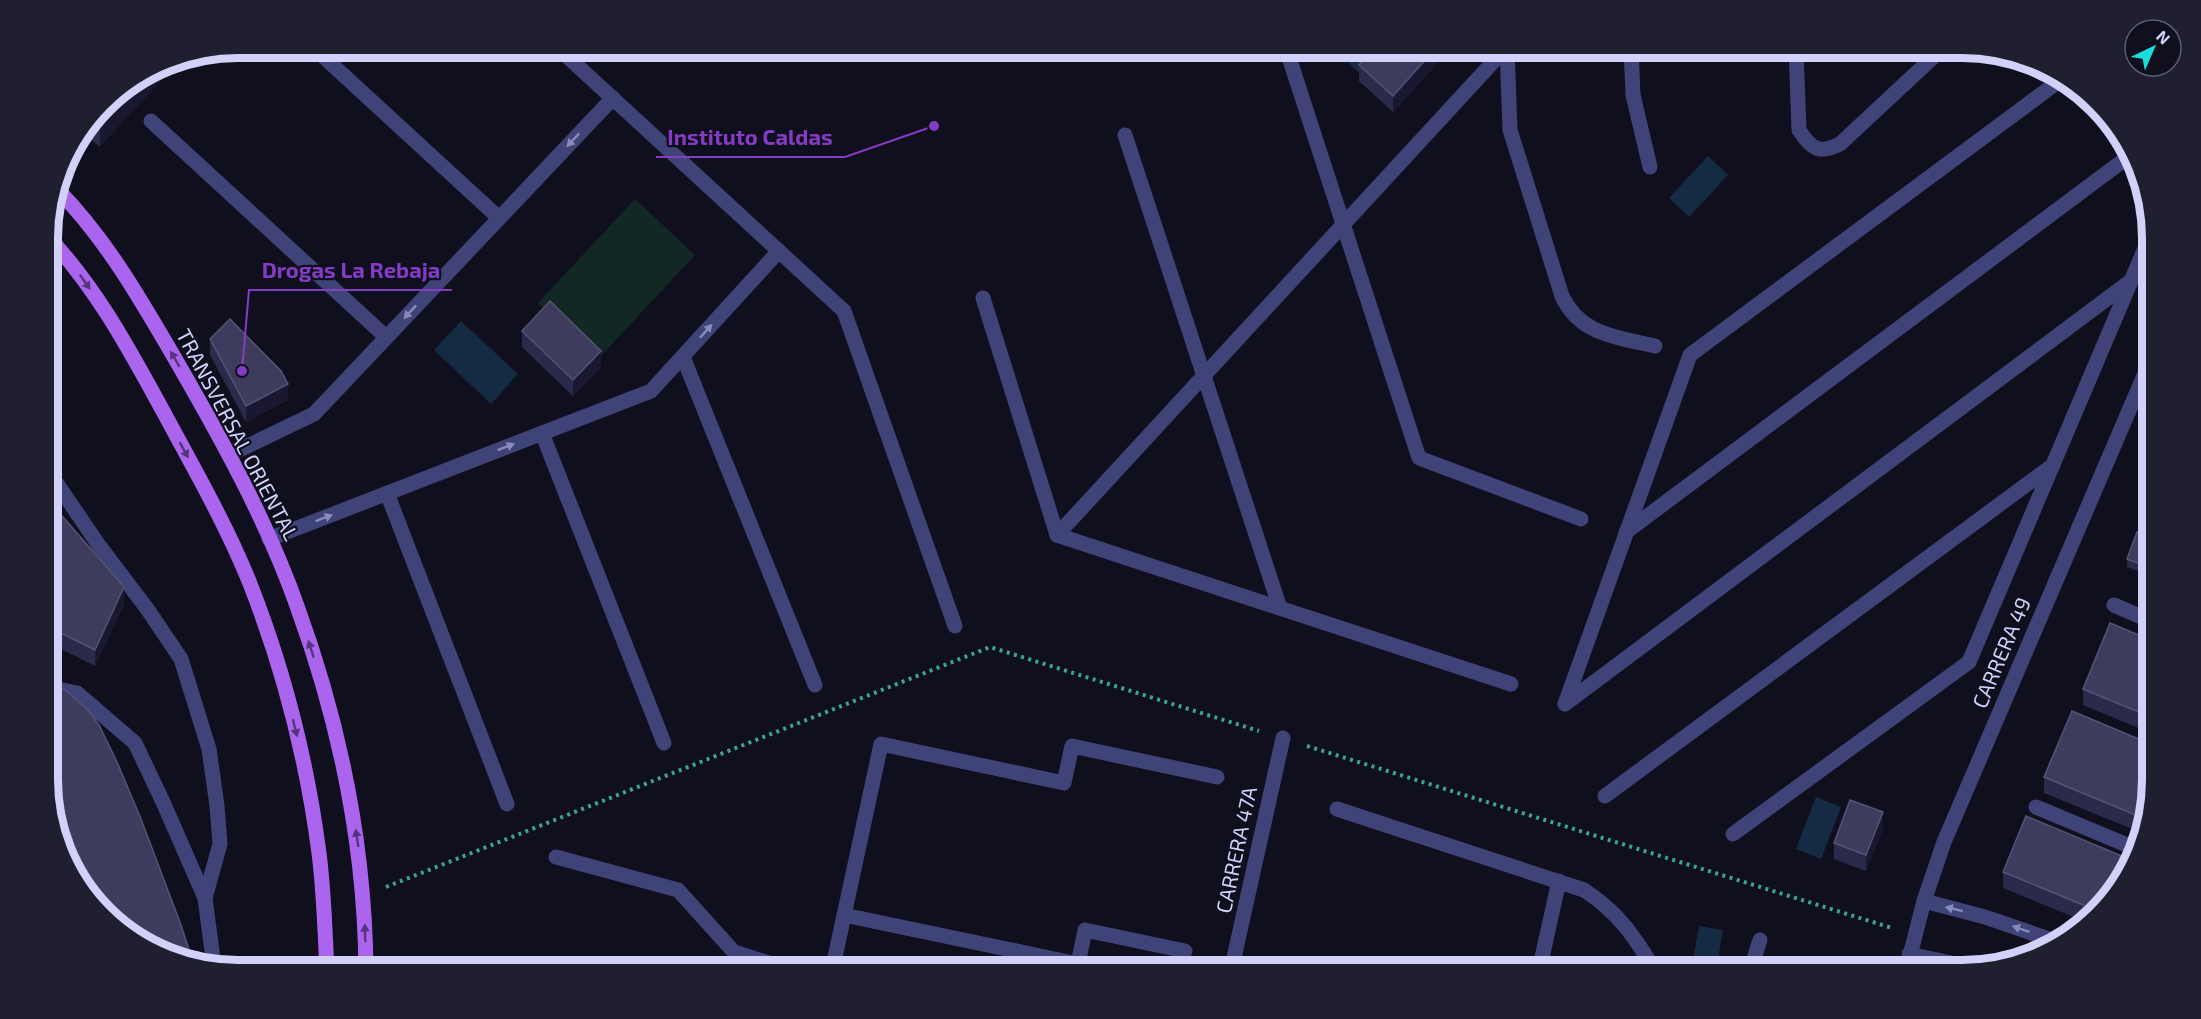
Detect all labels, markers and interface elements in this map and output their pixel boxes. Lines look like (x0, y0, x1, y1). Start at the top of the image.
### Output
north arrow (2123, 18, 2183, 78)
text: N (2153, 26, 2175, 48)
callout: Instituto Caldas (656, 117, 845, 157)
text: Instituto Caldas (667, 123, 833, 149)
one-way arrow (566, 133, 580, 147)
callout: Drogas La Rebaja (249, 250, 452, 290)
text: Drogas La Rebaja (262, 256, 440, 282)
one-way arrow (79, 274, 91, 290)
one-way arrow (403, 305, 417, 319)
street label: TRANSVERSAL ORIENTAL (172, 324, 305, 545)
one-way arrow (699, 324, 713, 339)
one-way arrow (170, 350, 180, 367)
one-way arrow (179, 442, 189, 459)
one-way arrow (497, 442, 515, 452)
one-way arrow (315, 512, 333, 522)
street label: CARRERA 49 (1966, 593, 2035, 712)
one-way arrow (306, 640, 315, 658)
one-way arrow (290, 718, 300, 737)
street label: CARRERA 47A (1210, 784, 1261, 915)
one-way arrow (352, 828, 361, 847)
one-way arrow (1945, 904, 1963, 913)
one-way arrow (361, 924, 370, 943)
one-way arrow (2012, 924, 2030, 934)

